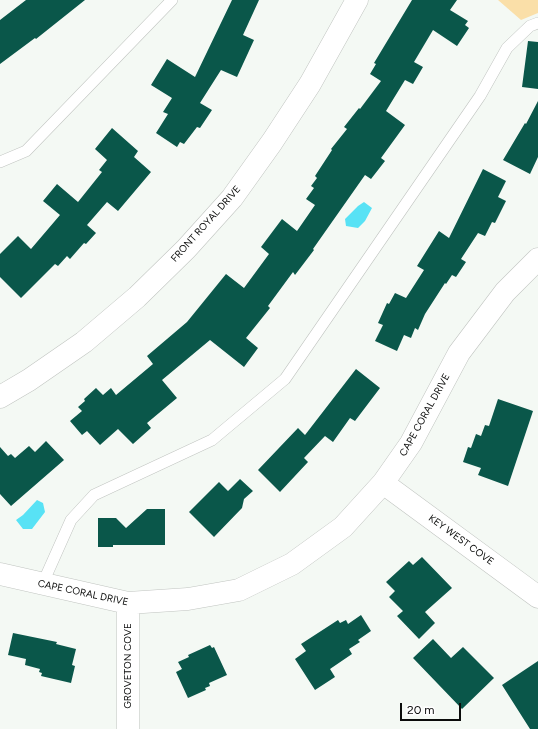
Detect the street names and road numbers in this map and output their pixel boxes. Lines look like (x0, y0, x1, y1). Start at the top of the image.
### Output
street label: FRONT ROYAL DRIVE (169, 183, 243, 265)
street label: CAPE CORAL DRIVE (397, 372, 453, 458)
street label: KEY WEST COVE (426, 512, 496, 568)
street label: CAPE CORAL DRIVE (36, 578, 130, 608)
street label: GROVETON COVE (122, 623, 134, 709)

